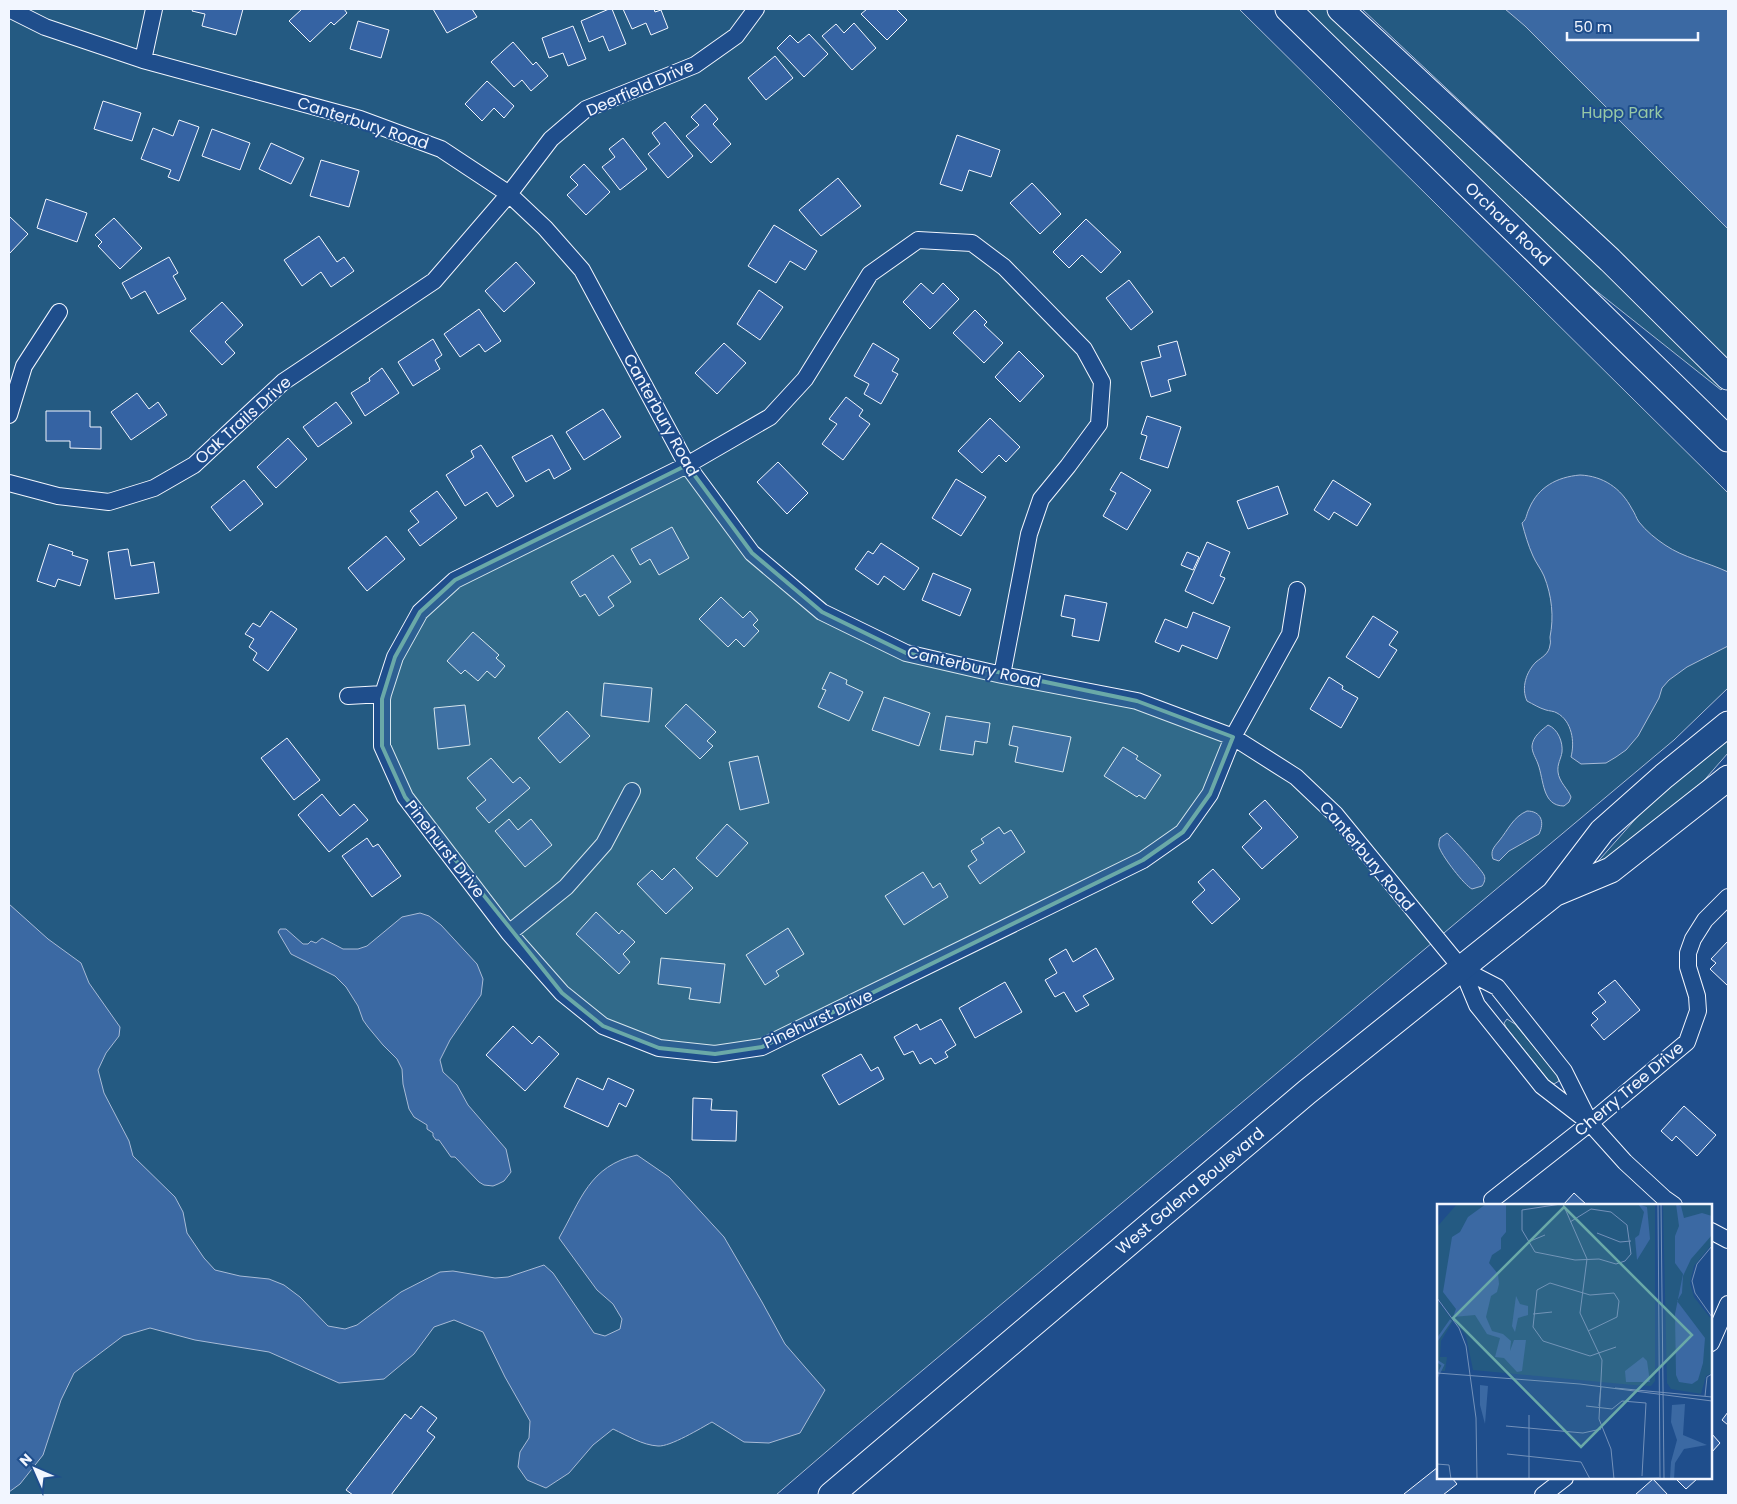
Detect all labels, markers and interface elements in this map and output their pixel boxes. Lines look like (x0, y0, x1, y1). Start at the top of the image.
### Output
scale bar (1567, 10, 1698, 42)
text: 50 m (1574, 16, 1612, 37)
street label: Deerfield Drive (583, 54, 697, 122)
street label: Canterbury Road (294, 91, 432, 155)
park label: Hupp Park (1581, 101, 1664, 124)
street label: Orchard Road (1460, 177, 1556, 271)
street label: Canterbury Road (618, 349, 704, 481)
street label: Oak Trails Drive (190, 371, 296, 469)
street label: Canterbury Road (905, 640, 1043, 694)
street label: Pinehurst Drive (399, 795, 491, 903)
street label: Canterbury Road (1314, 796, 1420, 916)
street label: Pinehurst Drive (759, 984, 877, 1054)
street label: Cherry Tree Drive (1569, 1036, 1689, 1142)
street label: West Galena Boulevard (1111, 1122, 1269, 1260)
inset map (1437, 1204, 1712, 1479)
north arrow (10, 1444, 60, 1494)
text: N (15, 1449, 37, 1471)

